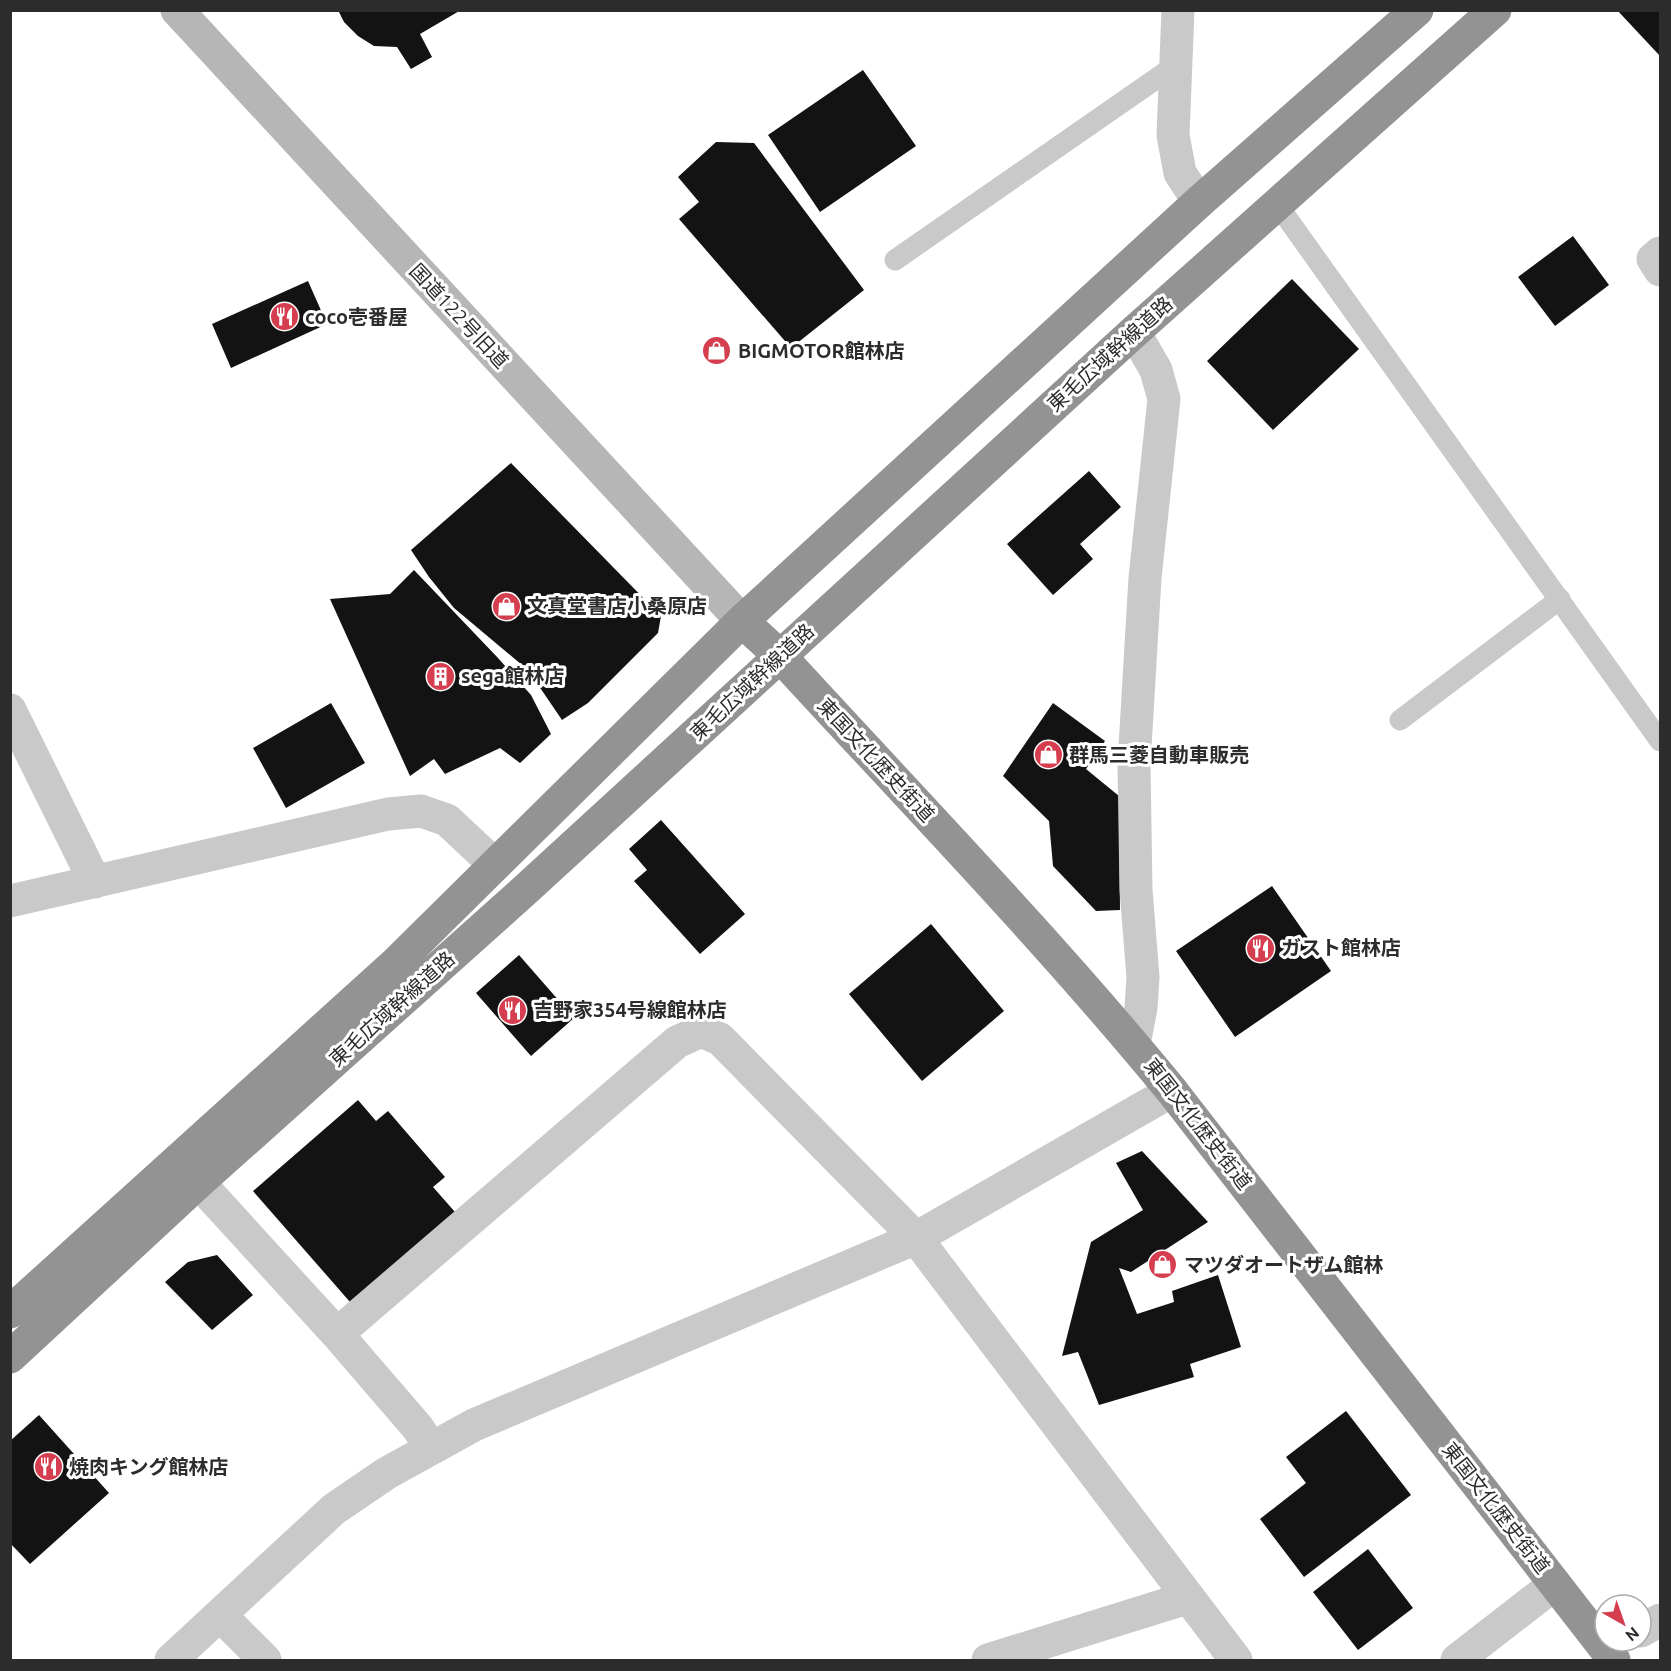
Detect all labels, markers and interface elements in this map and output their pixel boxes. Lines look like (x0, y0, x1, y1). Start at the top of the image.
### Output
street label: 国道122号旧道 (405, 259, 513, 372)
street label: 東毛広域幹線道路 (1043, 292, 1177, 416)
restaurant icon: coco壱番屋 (268, 301, 300, 333)
place label: coco壱番屋 (305, 305, 408, 328)
shop icon: BIGMOTOR館林店 (701, 335, 733, 367)
place label: BIGMOTOR館林店 (738, 339, 905, 362)
shop icon: 文真堂書店小桑原店 (490, 590, 522, 622)
place label: 文真堂書店小桑原店 (527, 594, 707, 617)
street label: 東毛広域幹線道路 (685, 619, 818, 745)
building icon: sega館林店 (424, 660, 456, 692)
place label: sega館林店 (461, 664, 565, 687)
street label: 東国文化歴史街道 (813, 693, 939, 826)
shop icon: 群馬三菱自動車販売 (1032, 739, 1064, 771)
place label: 群馬三菱自動車販売 (1069, 743, 1249, 766)
restaurant icon: ガスト館林店 (1244, 932, 1276, 964)
place label: ガスト館林店 (1281, 936, 1401, 959)
street label: 東毛広域幹線道路 (325, 947, 459, 1071)
restaurant icon: 吉野家354号線館林店 (496, 994, 528, 1026)
place label: 吉野家354号線館林店 (533, 998, 727, 1021)
street label: 東国文化歴史街道 (1140, 1054, 1257, 1194)
shop icon: マツダオートザム館林 (1147, 1249, 1179, 1281)
place label: マツダオートザム館林 (1184, 1253, 1384, 1276)
street label: 東国文化歴史街道 (1438, 1438, 1555, 1578)
restaurant icon: 焼肉キング館林店 (32, 1451, 64, 1483)
place label: 焼肉キング館林店 (69, 1455, 228, 1478)
north arrow (1593, 1593, 1653, 1653)
text: N (1622, 1624, 1643, 1645)

